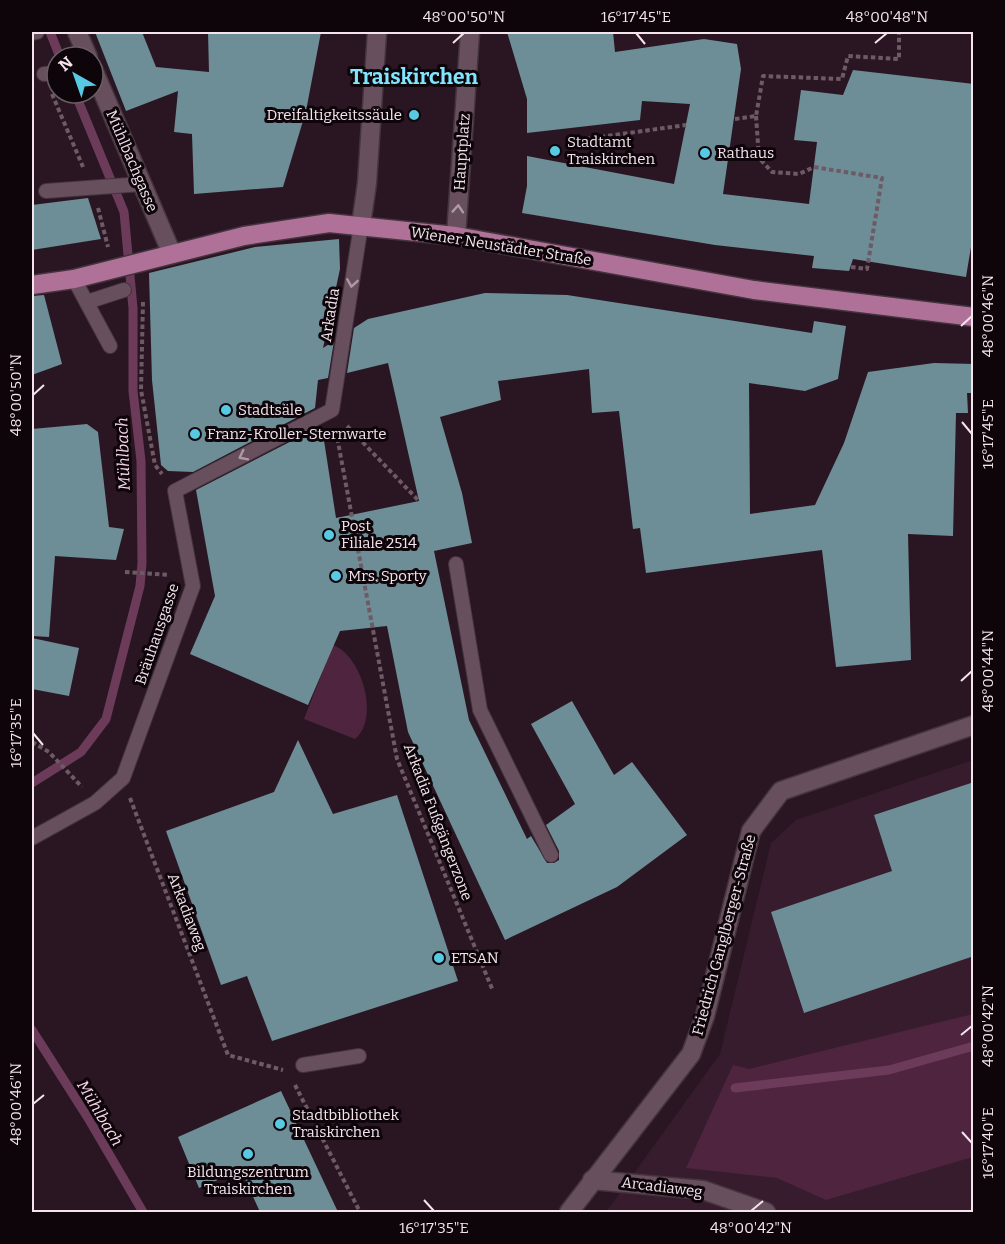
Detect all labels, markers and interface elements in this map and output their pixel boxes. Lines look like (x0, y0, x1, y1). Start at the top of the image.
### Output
text: 48°00'50"N (423, 8, 505, 26)
text: 16°17'45"E (601, 8, 671, 26)
text: 48°00'48"N (846, 8, 928, 26)
north arrow (45, 45, 105, 105)
text: N (55, 53, 77, 75)
district label: Traiskirchen (350, 64, 479, 90)
place label: Dreifaltigkeitssäule (266, 106, 402, 124)
street label: Mühlbachgasse (102, 107, 162, 215)
marker: Dreifaltigkeitssäule (407, 108, 421, 122)
street label: Hauptplatz (450, 113, 474, 191)
place label: Stadtamt Traiskirchen (567, 133, 655, 168)
marker: Stadtamt Traiskirchen (548, 144, 562, 158)
place label: Rathaus (717, 144, 774, 162)
marker: Rathaus (698, 146, 712, 160)
one-way arrow (451, 205, 464, 214)
street label: Wiener Neustädter Straße (409, 223, 593, 269)
text: 48°00'46"N (979, 275, 997, 357)
one-way arrow (346, 277, 359, 287)
street label: Arkadia (317, 287, 343, 343)
text: 48°00'50"N (7, 354, 25, 436)
text: 16°17'45"E (979, 399, 997, 469)
place label: Stadtsäle (238, 401, 302, 419)
marker: Stadtsäle (219, 403, 233, 417)
water label: Mühlbach (112, 417, 134, 491)
place label: Franz-Kroller-Sternwarte (207, 425, 387, 443)
marker: Franz-Kroller-Sternwarte (188, 427, 202, 441)
one-way arrow (239, 449, 249, 460)
place label: Post Filiale 2514 (341, 517, 417, 552)
marker: Post Filiale 2514 (322, 528, 336, 542)
place label: Mrs. Sporty (348, 567, 427, 585)
marker: Mrs. Sporty (329, 569, 343, 583)
street label: Bräuhausgasse (131, 581, 183, 687)
text: 48°00'44"N (979, 630, 997, 712)
text: 16°17'35"E (7, 698, 25, 768)
street label: Arkadia Fußgängerzone (400, 741, 476, 903)
street label: Friedrich Ganglberger-Straße (688, 832, 760, 1038)
street label: Arkadiaweg (164, 870, 210, 954)
place label: ETSAN (451, 949, 499, 967)
marker: ETSAN (432, 951, 446, 965)
text: 48°00'42"N (979, 985, 997, 1067)
text: 48°00'46"N (7, 1063, 25, 1145)
water label: Mühlbach (73, 1077, 127, 1149)
place label: Stadtbibliothek Traiskirchen (292, 1106, 400, 1141)
text: 16°17'40"E (979, 1107, 997, 1179)
marker: Stadtbibliothek Traiskirchen (273, 1117, 287, 1131)
marker: Bildungszentrum Traiskirchen (241, 1147, 255, 1161)
place label: Bildungszentrum Traiskirchen (187, 1163, 310, 1198)
street label: Arcadiaweg (620, 1173, 704, 1201)
text: 16°17'35"E (399, 1219, 469, 1237)
text: 48°00'42"N (710, 1219, 792, 1237)

